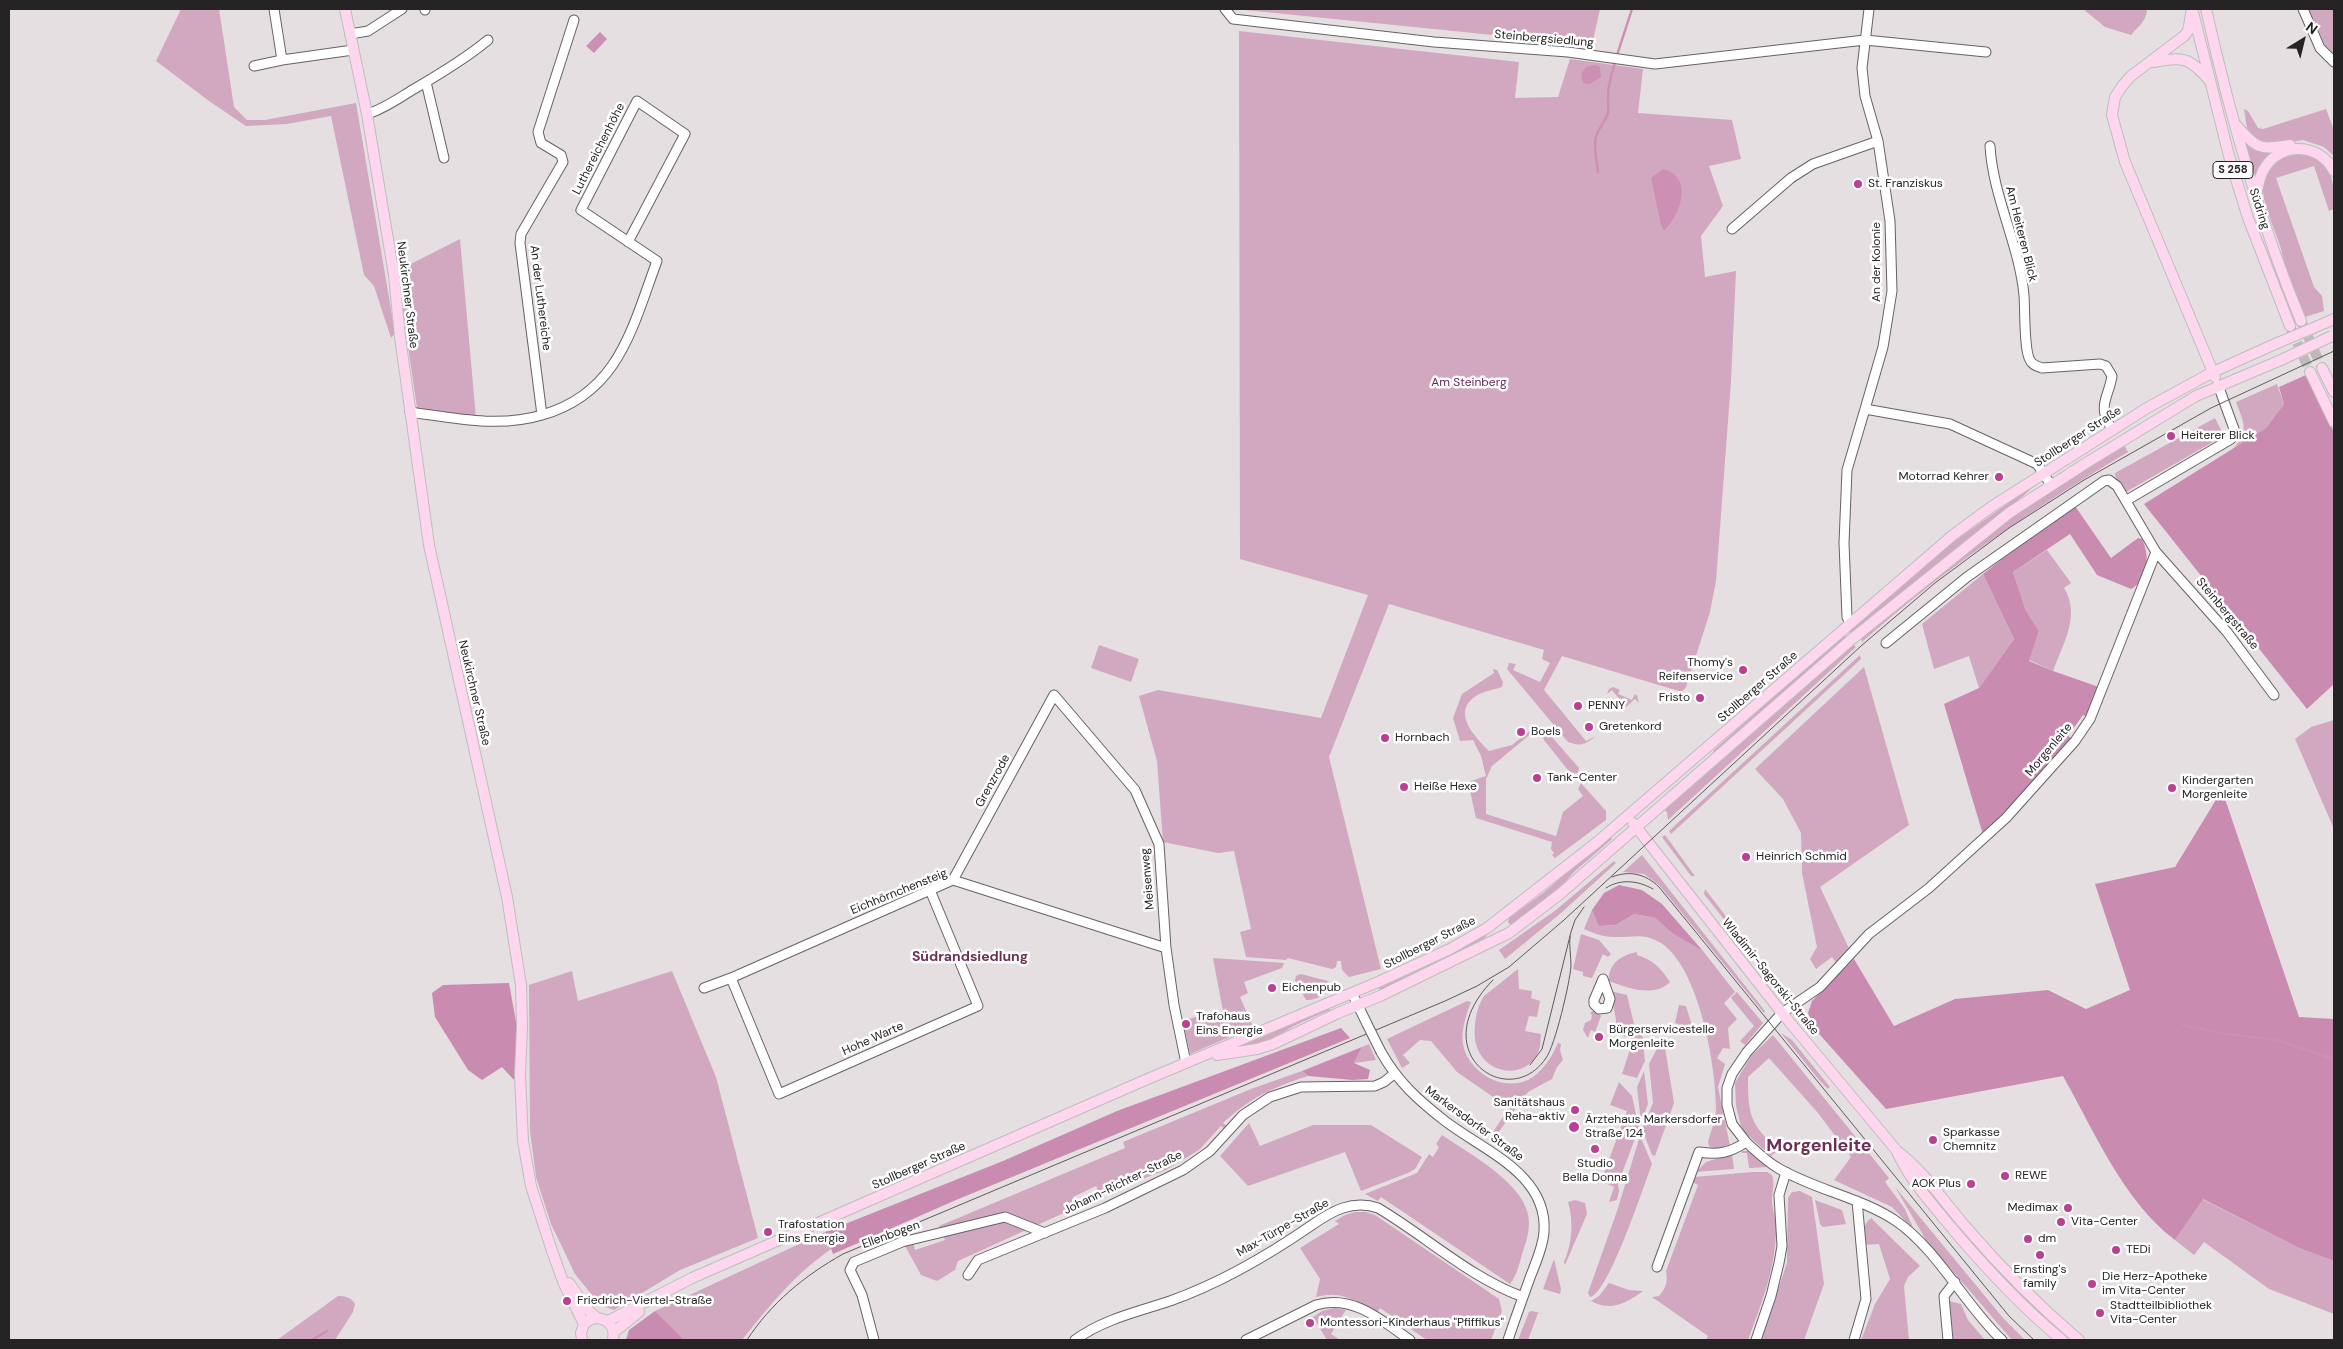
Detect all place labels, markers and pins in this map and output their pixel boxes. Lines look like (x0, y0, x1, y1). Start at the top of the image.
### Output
place label: St. Franziskus (1868, 177, 1943, 191)
marker: St. Franziskus (1852, 178, 1864, 190)
place label: Heiterer Blick (2181, 429, 2255, 443)
marker: Heiterer Blick (2165, 430, 2177, 442)
place label: Motorrad Kehrer (1898, 470, 1989, 484)
marker: Motorrad Kehrer (1993, 471, 2005, 483)
place label: Thomy's Reifenservice (1659, 656, 1733, 684)
marker: Thomy's Reifenservice (1737, 664, 1749, 676)
place label: Fristo (1659, 691, 1690, 705)
marker: Fristo (1694, 692, 1706, 704)
place label: PENNY (1588, 699, 1625, 713)
marker: PENNY (1572, 700, 1584, 712)
place label: Gretenkord (1599, 720, 1662, 734)
marker: Gretenkord (1583, 721, 1595, 733)
place label: Boels (1531, 725, 1561, 739)
marker: Boels (1515, 726, 1527, 738)
place label: Hornbach (1395, 731, 1449, 745)
marker: Hornbach (1379, 732, 1391, 744)
place label: Tank-Center (1547, 771, 1617, 785)
marker: Tank-Center (1531, 772, 1543, 784)
place label: Kindergarten Morgenleite (2182, 774, 2253, 802)
place label: Heiße Hexe (1414, 780, 1477, 794)
marker: Heiße Hexe (1398, 781, 1410, 793)
marker: Kindergarten Morgenleite (2166, 782, 2178, 794)
place label: Heinrich Schmid (1756, 850, 1847, 864)
marker: Heinrich Schmid (1740, 851, 1752, 863)
place label: Eichenpub (1282, 981, 1341, 995)
marker: Eichenpub (1266, 982, 1278, 994)
place label: Trafohaus Eins Energie (1196, 1010, 1263, 1038)
marker: Trafohaus Eins Energie (1180, 1018, 1192, 1030)
place label: Bürgerservicestelle Morgenleite (1609, 1023, 1715, 1051)
marker: Bürgerservicestelle Morgenleite (1593, 1031, 1605, 1043)
place label: Sanitätshaus Reha-aktiv (1494, 1096, 1565, 1124)
marker: Sanitätshaus Reha-aktiv (1569, 1104, 1581, 1116)
place label: Ärztehaus Markersdorfer Straße 124 (1585, 1113, 1722, 1141)
marker: Ärztehaus Markersdorfer Straße 124 (1567, 1120, 1581, 1134)
place label: Sparkasse Chemnitz (1943, 1126, 2000, 1154)
marker: Sparkasse Chemnitz (1927, 1134, 1939, 1146)
marker: Studio Bella Donna (1589, 1143, 1601, 1155)
place label: Studio Bella Donna (1563, 1157, 1627, 1185)
place label: REWE (2015, 1169, 2047, 1183)
marker: REWE (1999, 1170, 2011, 1182)
place label: AOK Plus (1911, 1177, 1961, 1191)
marker: AOK Plus (1965, 1178, 1977, 1190)
place label: Medimax (2008, 1201, 2058, 1215)
marker: Medimax (2062, 1202, 2074, 1214)
place label: Vita-Center (2071, 1215, 2138, 1229)
marker: Vita-Center (2055, 1216, 2067, 1228)
place label: Trafostation Eins Energie (778, 1218, 845, 1246)
marker: Trafostation Eins Energie (762, 1226, 774, 1238)
place label: dm (2038, 1232, 2056, 1246)
marker: dm (2022, 1233, 2034, 1245)
place label: TEDi (2126, 1243, 2151, 1257)
marker: TEDi (2110, 1244, 2122, 1256)
marker: Ernsting's family (2034, 1249, 2046, 1261)
place label: Ernsting's family (2014, 1263, 2066, 1291)
place label: Die Herz-Apotheke im Vita-Center (2102, 1270, 2207, 1298)
marker: Die Herz-Apotheke im Vita-Center (2086, 1278, 2098, 1290)
place label: Friedrich-Viertel-Straße (577, 1294, 712, 1308)
marker: Friedrich-Viertel-Straße (561, 1295, 573, 1307)
place label: Stadtteilbibliothek Vita-Center (2110, 1299, 2212, 1327)
marker: Stadtteilbibliothek Vita-Center (2094, 1307, 2106, 1319)
place label: Montessori-Kinderhaus "Pfiffikus" (1320, 1316, 1504, 1330)
marker: Montessori-Kinderhaus "Pfiffikus" (1304, 1317, 1316, 1329)

